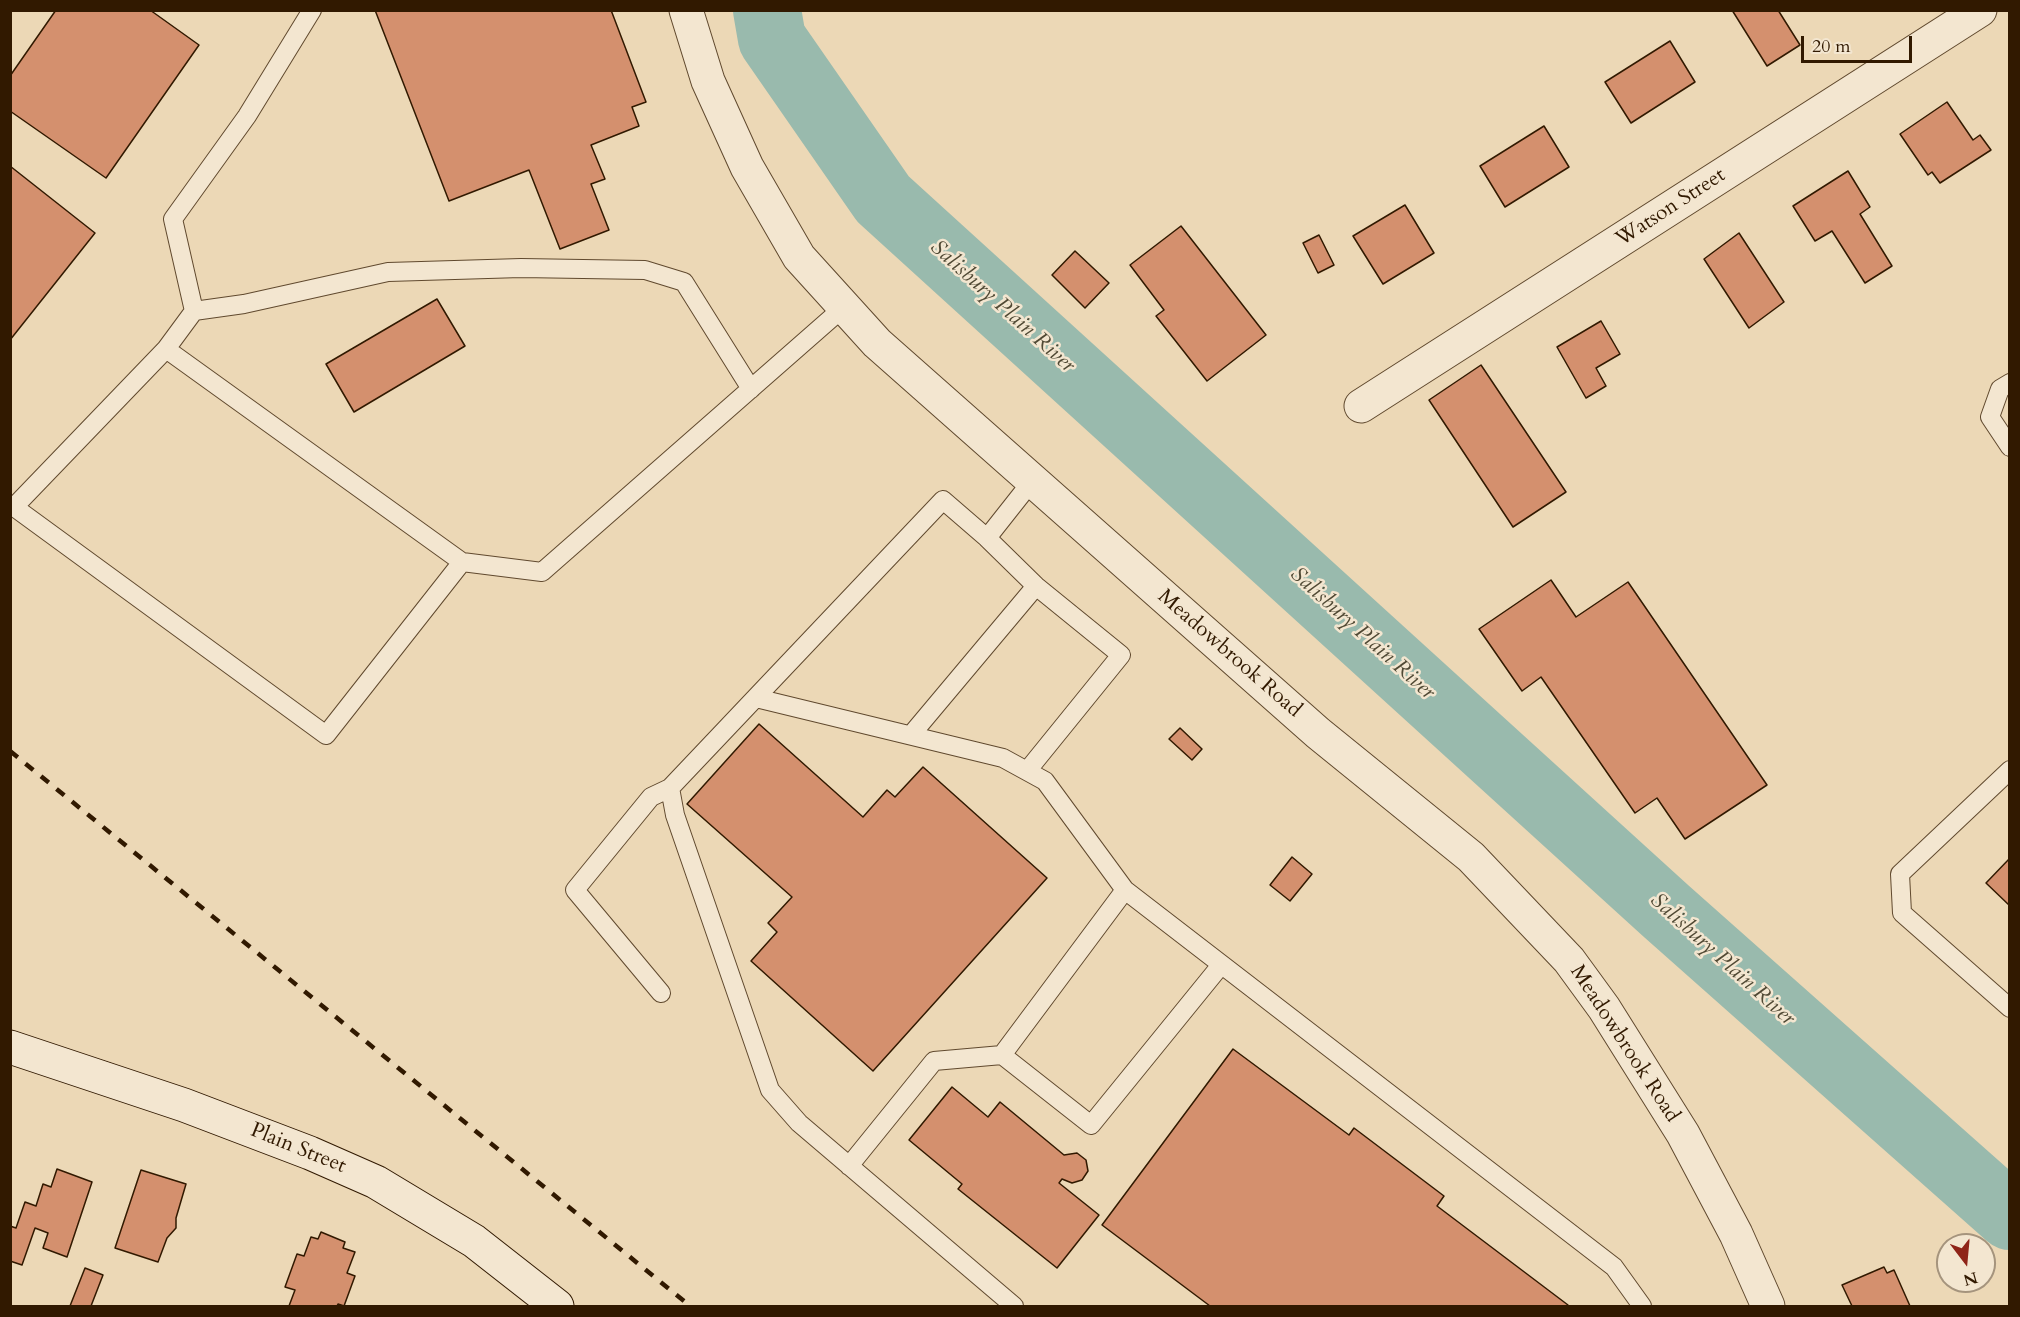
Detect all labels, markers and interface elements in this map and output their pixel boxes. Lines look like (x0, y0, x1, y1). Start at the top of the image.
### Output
scale bar (1804, 24, 1915, 62)
text: 20 m (1812, 34, 1851, 59)
street label: Watson Street (1612, 163, 1730, 253)
water label: Salisbury Plain River (924, 235, 1080, 379)
water label: Salisbury Plain River (1284, 562, 1440, 706)
street label: Meadowbrook Road (1152, 585, 1306, 723)
water label: Salisbury Plain River (1644, 888, 1800, 1032)
street label: Meadowbrook Road (1564, 961, 1684, 1127)
street label: Plain Street (247, 1118, 349, 1180)
north arrow (1936, 1233, 1996, 1293)
text: N (1961, 1266, 1980, 1291)

